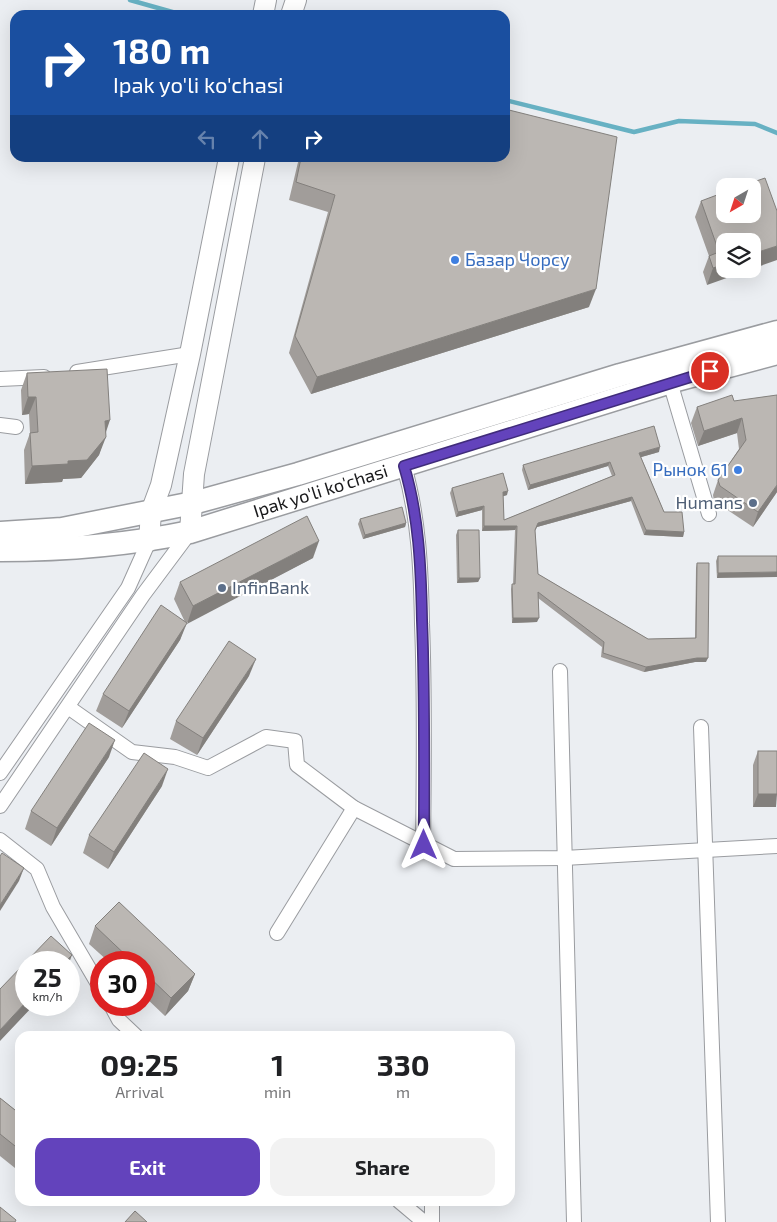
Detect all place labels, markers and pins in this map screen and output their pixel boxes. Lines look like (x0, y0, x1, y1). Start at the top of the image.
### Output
place label: Базар Чорсу (465, 248, 570, 270)
marker: Базар Чорсу (449, 254, 461, 266)
pin (689, 350, 731, 392)
place label: Рынок 61 (653, 458, 728, 480)
marker: Рынок 61 (732, 464, 744, 476)
place label: Humans (675, 491, 743, 513)
marker: Humans (747, 497, 759, 509)
place label: InfinBank (232, 576, 309, 598)
marker: InfinBank (216, 582, 228, 594)

